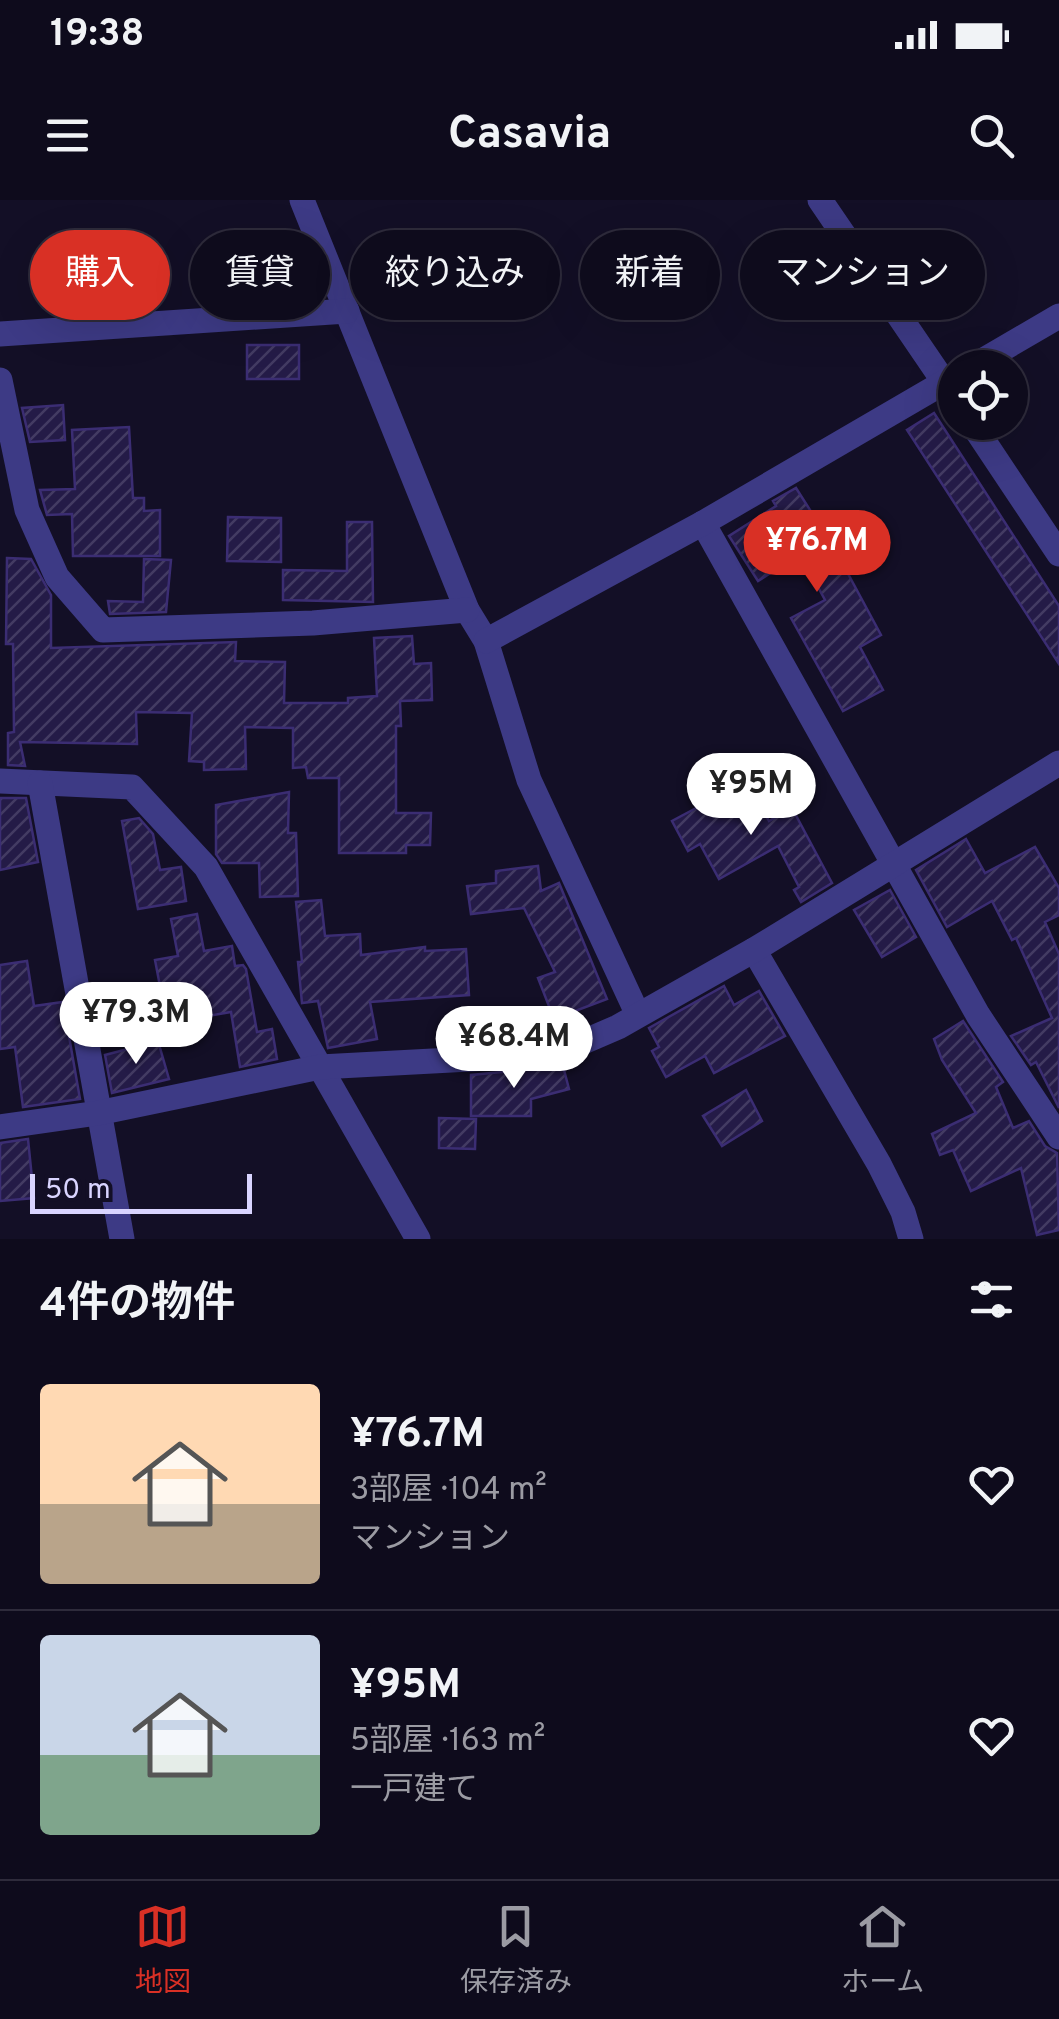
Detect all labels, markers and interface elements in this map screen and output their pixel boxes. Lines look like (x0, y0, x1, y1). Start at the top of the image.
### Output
text: 19:38 (50, 11, 144, 60)
text: Casavia (448, 107, 611, 164)
icon: menu (40, 108, 95, 163)
icon: search (964, 108, 1019, 163)
chip: 購入 (30, 230, 170, 320)
chip: 賃貸 (190, 230, 330, 320)
chip: 絞り込み (350, 230, 560, 320)
chip: 新着 (580, 230, 720, 320)
chip: マンション (740, 230, 985, 320)
map controls (938, 350, 1028, 440)
button: locate (938, 350, 1028, 440)
pin: ¥76.7M (736, 510, 898, 595)
text: ¥76.7M (766, 522, 868, 562)
pin: ¥95M (692, 753, 810, 838)
text: ¥95M (709, 765, 793, 805)
pin: ¥79.3M (55, 982, 217, 1067)
text: ¥79.3M (82, 994, 191, 1034)
pin: ¥68.4M (433, 1006, 595, 1091)
text: ¥68.4M (458, 1018, 570, 1058)
scale bar (30, 1169, 252, 1214)
text: 50 m (45, 1173, 111, 1209)
icon: filters (964, 1272, 1019, 1327)
text: 4件の物件 (40, 1279, 235, 1332)
text: ¥76.7M (350, 1409, 485, 1462)
icon: home (120, 1424, 240, 1544)
icon: heart (964, 1457, 1019, 1512)
text: 3部屋 · 104 m² (350, 1471, 547, 1511)
text: マンション (350, 1520, 510, 1560)
text: ¥95M (350, 1660, 461, 1713)
icon: home (120, 1675, 240, 1795)
icon: heart (964, 1708, 1019, 1763)
text: 5部屋 · 163 m² (350, 1722, 545, 1762)
text: 一戸建て (350, 1771, 478, 1811)
tab: 地図 (135, 1899, 191, 2002)
tab: 保存済み (460, 1899, 572, 2002)
tab: ホーム (841, 1899, 924, 2002)

